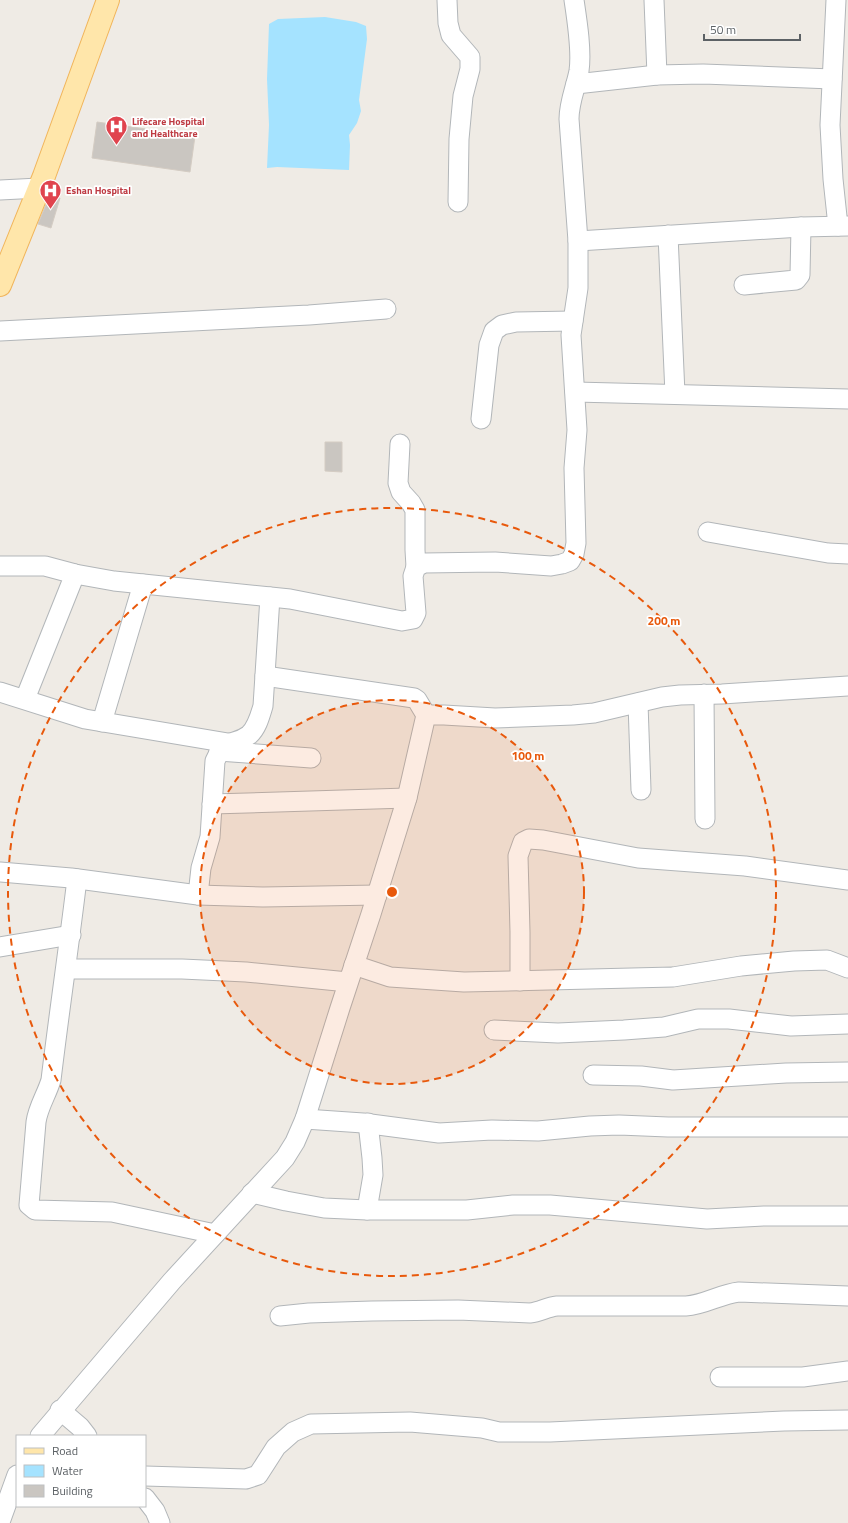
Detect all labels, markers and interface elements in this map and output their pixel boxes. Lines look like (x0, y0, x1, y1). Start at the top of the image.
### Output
scale bar (704, 16, 800, 42)
text: 50 m (710, 20, 736, 39)
hospital icon: Lifecare Hospital and Healthcare (103, 114, 129, 147)
place label: Lifecare Hospital and Healthcare (132, 114, 205, 141)
hospital icon: Eshan Hospital (37, 177, 63, 210)
place label: Eshan Hospital (66, 183, 131, 198)
text: 200 m (648, 611, 680, 630)
text: 100 m (512, 746, 544, 765)
centre of rings (385, 885, 399, 899)
legend (16, 1435, 146, 1507)
text: Road (52, 1441, 78, 1460)
text: Water (52, 1461, 83, 1480)
text: Building (52, 1481, 93, 1500)

